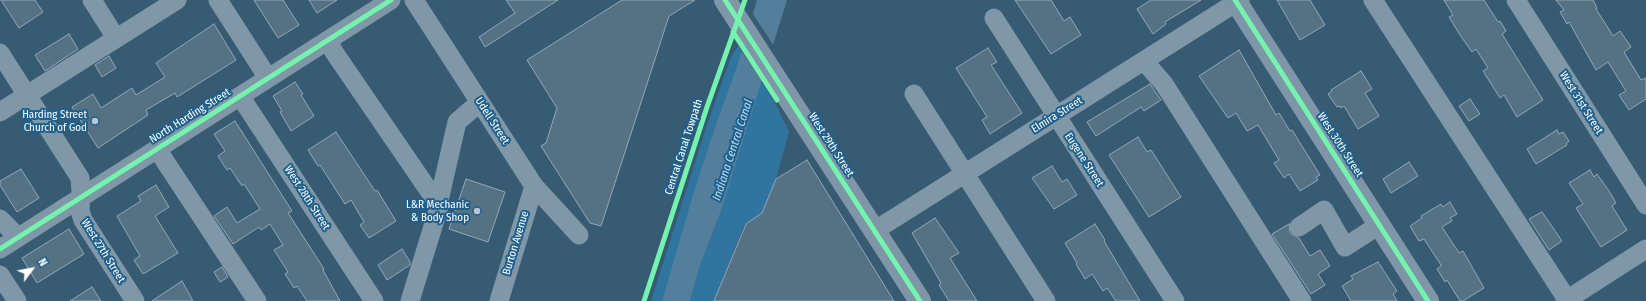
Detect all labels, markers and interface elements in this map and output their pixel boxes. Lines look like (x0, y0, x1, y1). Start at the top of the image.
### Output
street label: West 31st Street (1556, 69, 1606, 137)
street label: North Harding Street (147, 86, 233, 146)
street label: Elmira Street (1029, 94, 1085, 136)
street label: Udell Street (472, 95, 512, 147)
street label: Central Canal Towpath (662, 97, 706, 197)
water label: Indiana Central Canal (710, 98, 756, 202)
place label: Harding Street Church of God (22, 108, 87, 134)
street label: West 30th Street (1314, 110, 1366, 180)
street label: West 29th Street (805, 111, 857, 179)
marker: Harding Street Church of God (90, 116, 100, 126)
street label: Eugene Street (1062, 130, 1106, 190)
street label: West 28th Street (281, 163, 333, 233)
place label: L&R Mechanic & Body Shop (406, 198, 469, 224)
marker: L&R Mechanic & Body Shop (472, 206, 482, 216)
street label: Burton Avenue (500, 209, 532, 277)
street label: West 27th Street (78, 217, 128, 285)
north arrow (12, 249, 52, 289)
text: N (35, 256, 50, 269)

